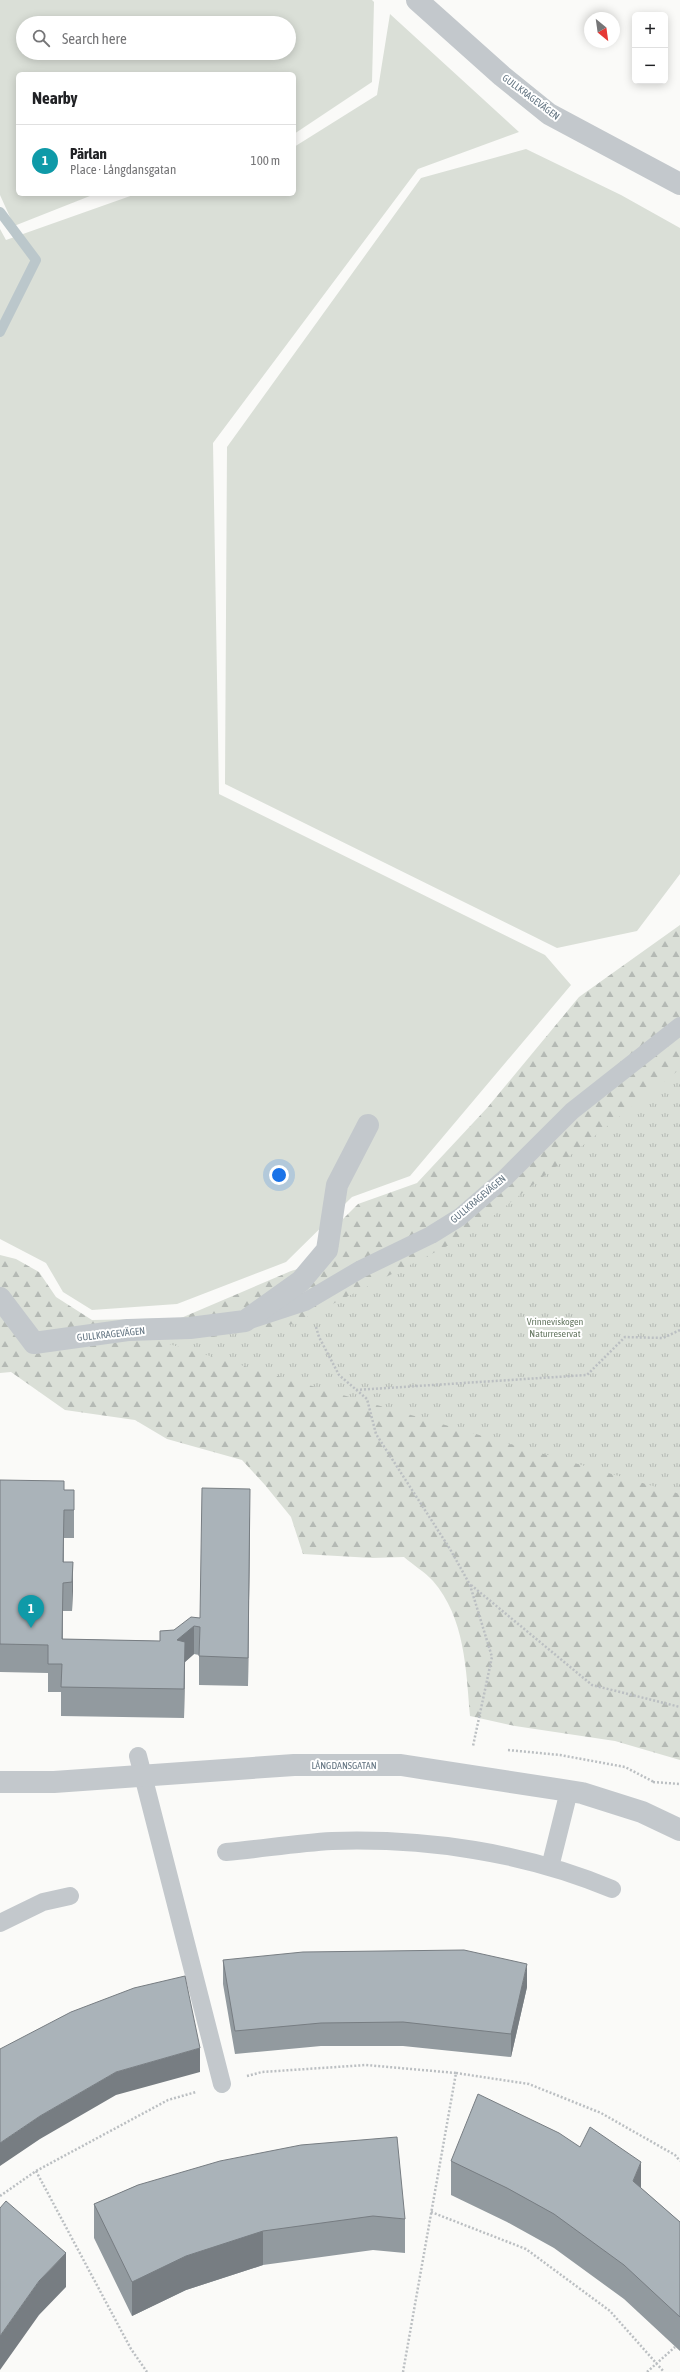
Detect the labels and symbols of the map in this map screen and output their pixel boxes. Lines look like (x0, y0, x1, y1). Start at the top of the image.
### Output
north arrow (584, 12, 620, 48)
street label: GULLKRAGEVÄGEN (500, 72, 562, 122)
your location (269, 1165, 289, 1185)
street label: GULLKRAGEVÄGEN (448, 1173, 508, 1225)
park label: Vrinneviskogen Naturreservat (527, 1316, 583, 1339)
street label: GULLKRAGEVÄGEN (76, 1325, 146, 1343)
pin: 1 (18, 1595, 44, 1628)
street label: LÅNGDANSGATAN (311, 1760, 377, 1771)

